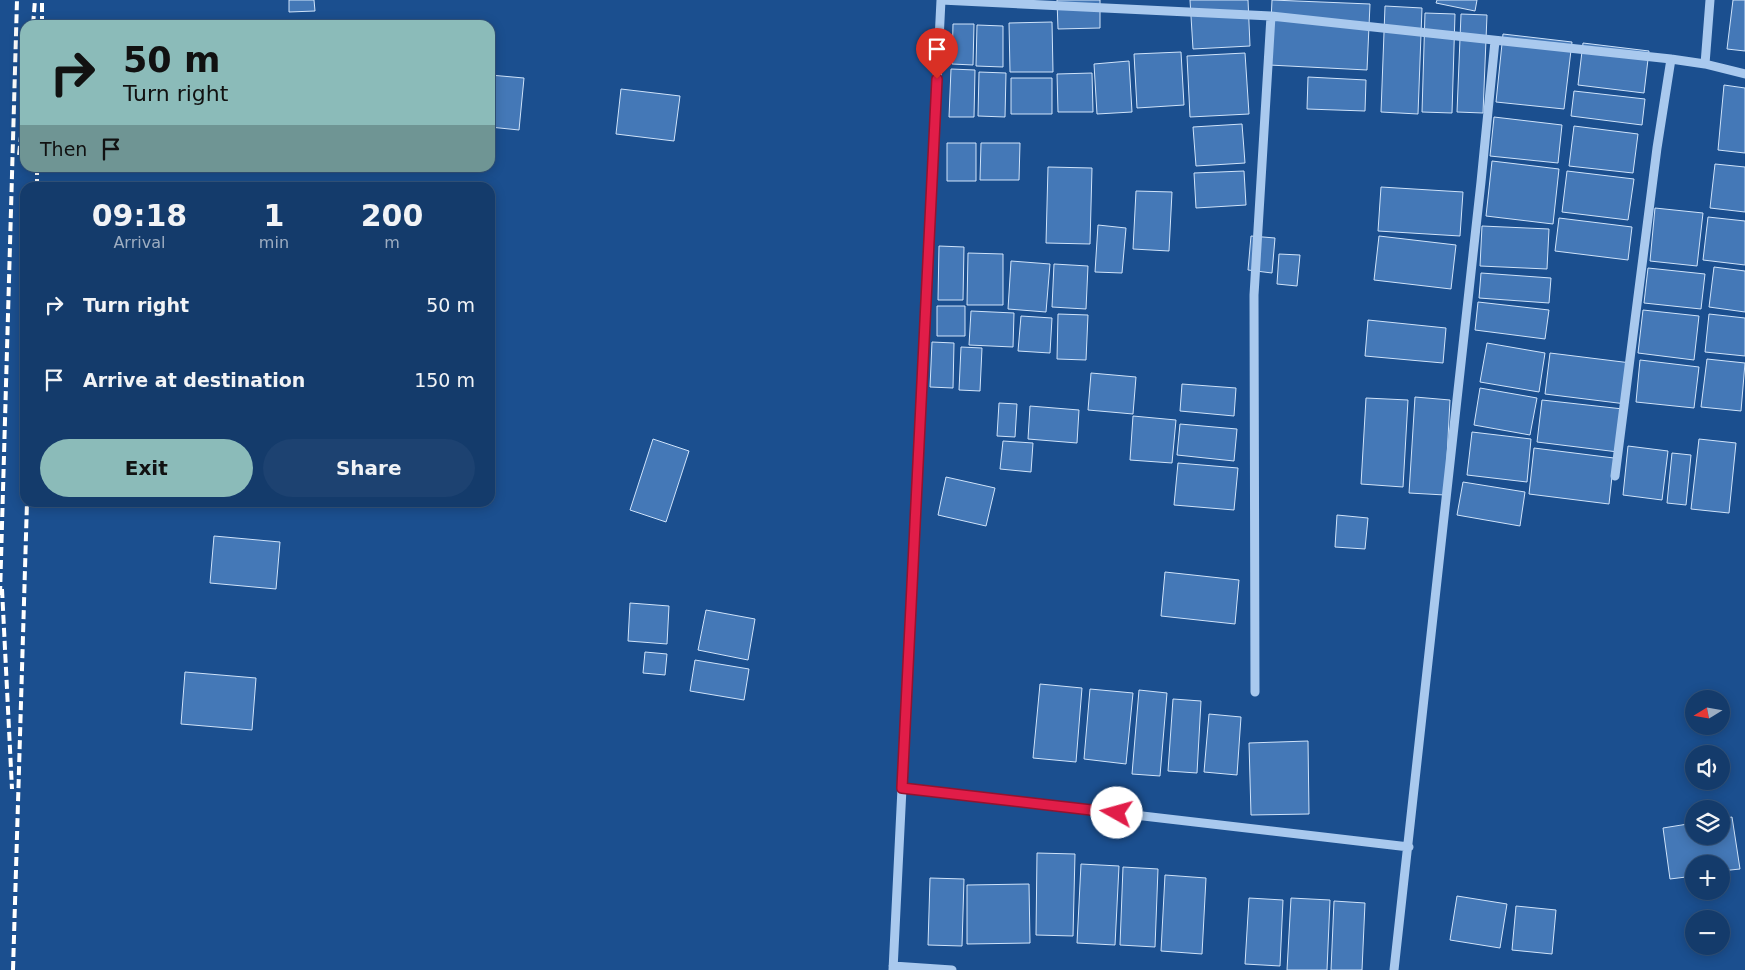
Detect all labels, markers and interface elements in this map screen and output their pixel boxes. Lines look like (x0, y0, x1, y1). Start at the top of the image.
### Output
pin (916, 28, 958, 79)
icon: arrive (923, 35, 951, 63)
icon: right (40, 40, 105, 105)
text: 50 m (123, 40, 220, 80)
text: Turn right (123, 81, 228, 106)
icon: arrive (97, 135, 125, 163)
text: Then (40, 138, 87, 160)
text: 09:18 (92, 198, 187, 233)
text: 1 (263, 198, 284, 233)
text: 200 (361, 198, 423, 233)
text: Arrival (113, 233, 165, 252)
text: min (259, 233, 289, 252)
text: m (384, 233, 400, 252)
icon: right (40, 291, 68, 319)
text: Turn right (83, 294, 189, 316)
text: 50 m (426, 294, 475, 316)
icon: arrive (40, 366, 68, 394)
text: Arrive at destination (83, 369, 305, 391)
text: 150 m (414, 369, 475, 391)
button: Exit (40, 439, 253, 497)
button: Share (263, 439, 475, 497)
north arrow (1685, 690, 1730, 735)
map controls (1685, 690, 1730, 955)
button: sound (1685, 745, 1730, 790)
position arrow (1090, 786, 1142, 838)
button: layers (1685, 800, 1730, 845)
button: + (1685, 855, 1730, 900)
button: − (1685, 910, 1730, 955)

